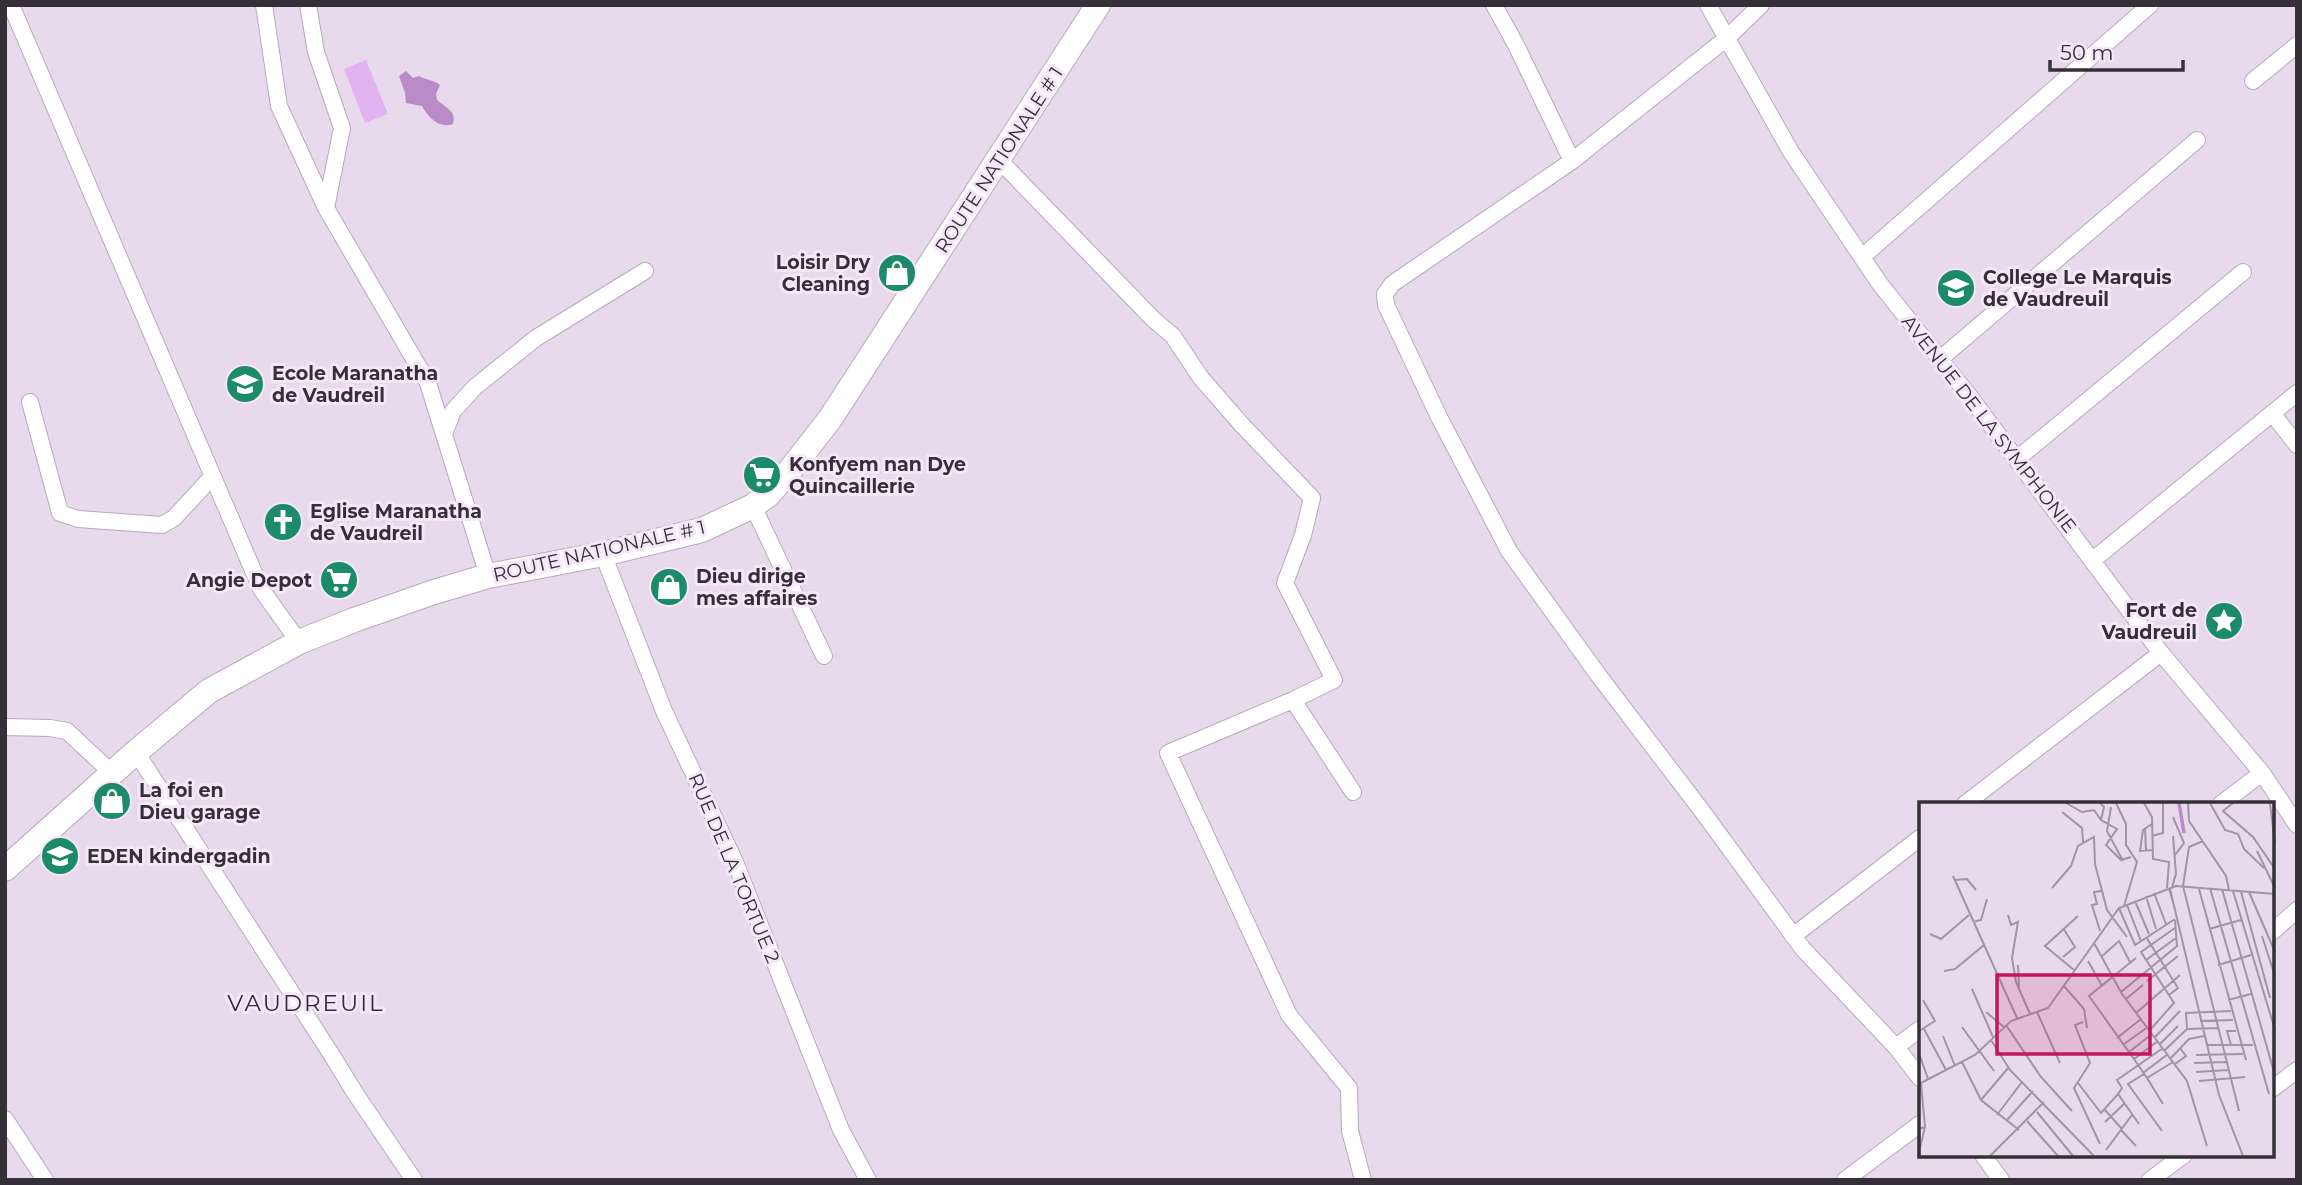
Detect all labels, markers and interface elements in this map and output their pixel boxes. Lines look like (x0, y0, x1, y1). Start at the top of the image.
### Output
scale bar (2050, 28, 2183, 72)
text: 50 m (2060, 40, 2114, 65)
street label: ROUTE NATIONALE # 1 (930, 63, 1068, 257)
place label: Loisir Dry Cleaning (776, 251, 871, 296)
shop icon: Loisir Dry Cleaning (876, 252, 918, 294)
place label: College Le Marquis de Vaudreuil (1983, 266, 2172, 311)
school or university icon: College Le Marquis de Vaudreuil (1935, 267, 1977, 309)
street label: AVENUE DE LA SYMPHONIE (1897, 311, 2081, 537)
place label: Ecole Maranatha de Vaudreil (272, 362, 438, 407)
school or university icon: Ecole Maranatha de Vaudreil (224, 363, 266, 405)
place label: Konfyem nan Dye Quincaillerie (789, 453, 966, 498)
supermarket icon: Konfyem nan Dye Quincaillerie (741, 454, 783, 496)
place label: Eglise Maranatha de Vaudreil (310, 500, 482, 545)
church icon: Eglise Maranatha de Vaudreil (262, 501, 304, 543)
street label: ROUTE NATIONALE # 1 (491, 515, 707, 587)
supermarket icon: Angie Depot (318, 559, 360, 601)
place label: Dieu dirige mes affaires (696, 565, 817, 610)
shop icon: Dieu dirige mes affaires (648, 566, 690, 608)
place label: Angie Depot (185, 569, 312, 592)
place label: Fort de Vaudreuil (2100, 599, 2197, 644)
place icon: Fort de Vaudreuil (2203, 600, 2245, 642)
street label: RUE DE LA TORTUE 2 (684, 770, 785, 967)
place label: La foi en Dieu garage (139, 779, 260, 824)
shop icon: La foi en Dieu garage (91, 780, 133, 822)
inset map (1919, 802, 2274, 1157)
school or university icon: EDEN kindergadin (39, 835, 81, 877)
place label: EDEN kindergadin (87, 845, 271, 868)
district label: VAUDREUIL (227, 989, 385, 1017)

